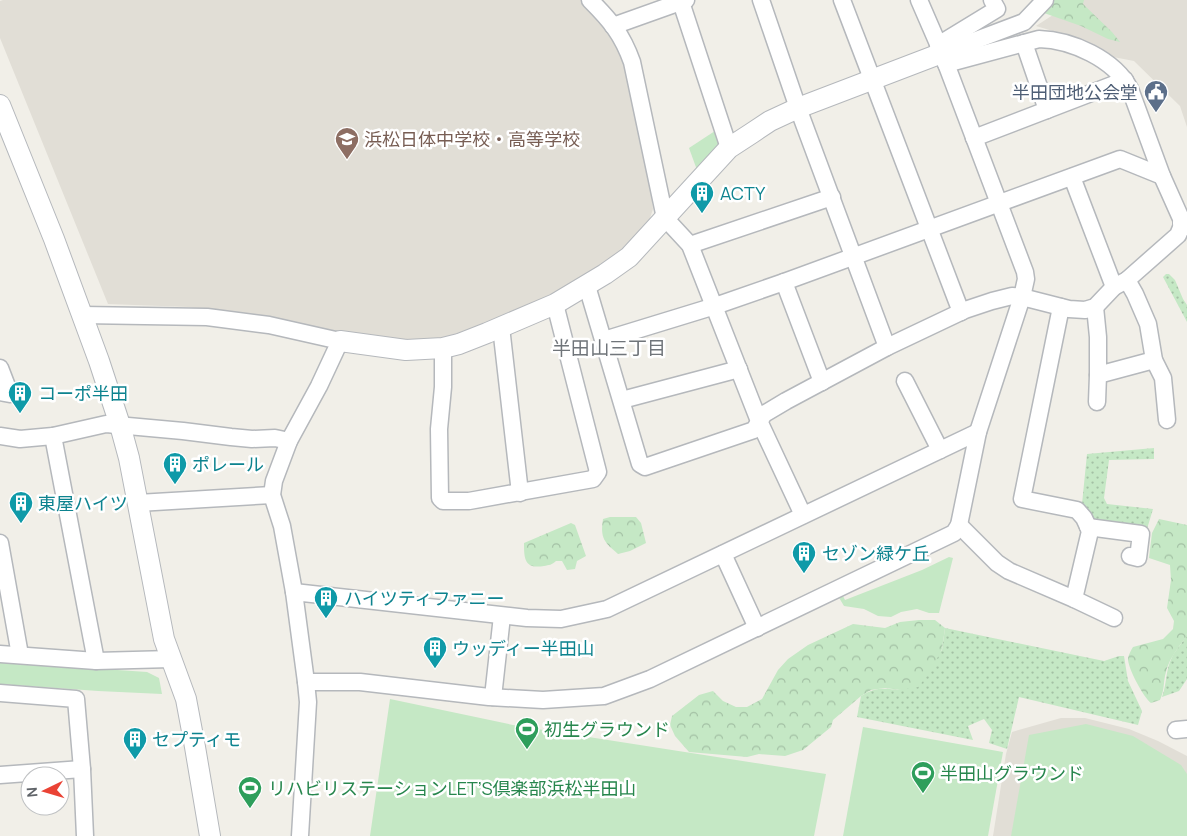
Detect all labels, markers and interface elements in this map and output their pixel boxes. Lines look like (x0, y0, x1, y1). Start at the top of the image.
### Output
public building icon: 半田団地公会堂 (1143, 79, 1169, 113)
place label: 半田団地公会堂 (1012, 80, 1138, 104)
school or university icon: 浜松日体中学校・高等学校 (334, 126, 360, 160)
place label: 浜松日体中学校・高等学校 (364, 127, 580, 151)
building icon: ACTY (689, 180, 715, 214)
place label: ACTY (720, 181, 766, 205)
district label: 半田山三丁目 (552, 335, 666, 361)
building icon: コーポ半田 (7, 380, 33, 414)
place label: コーポ半田 (38, 381, 128, 405)
building icon: ポレール (162, 451, 188, 485)
place label: ポレール (192, 452, 264, 476)
building icon: 東屋ハイツ (8, 490, 34, 524)
place label: 東屋ハイツ (38, 491, 128, 515)
building icon: セゾン緑ケ丘 (791, 540, 817, 574)
place label: セゾン緑ケ丘 (822, 541, 930, 565)
building icon: ハイツティファニー (313, 585, 339, 619)
place label: ハイツティファニー (344, 586, 505, 610)
building icon: ウッディー半田山 (422, 635, 448, 669)
place label: ウッディー半田山 (452, 636, 595, 660)
sports icon: 初生グラウンド (514, 716, 540, 750)
place label: 初生グラウンド (544, 717, 670, 741)
building icon: セプティモ (122, 726, 148, 760)
place label: セプティモ (152, 727, 241, 751)
sports icon: 半田山グラウンド (910, 760, 936, 794)
place label: 半田山グラウンド (940, 761, 1084, 785)
north arrow (20, 766, 70, 816)
sports icon: リハビリステーションLET’S倶楽部浜松半田山 (237, 775, 263, 809)
place label: リハビリステーションLET’S倶楽部浜松半田山 (268, 776, 637, 800)
text: N (22, 786, 41, 798)

